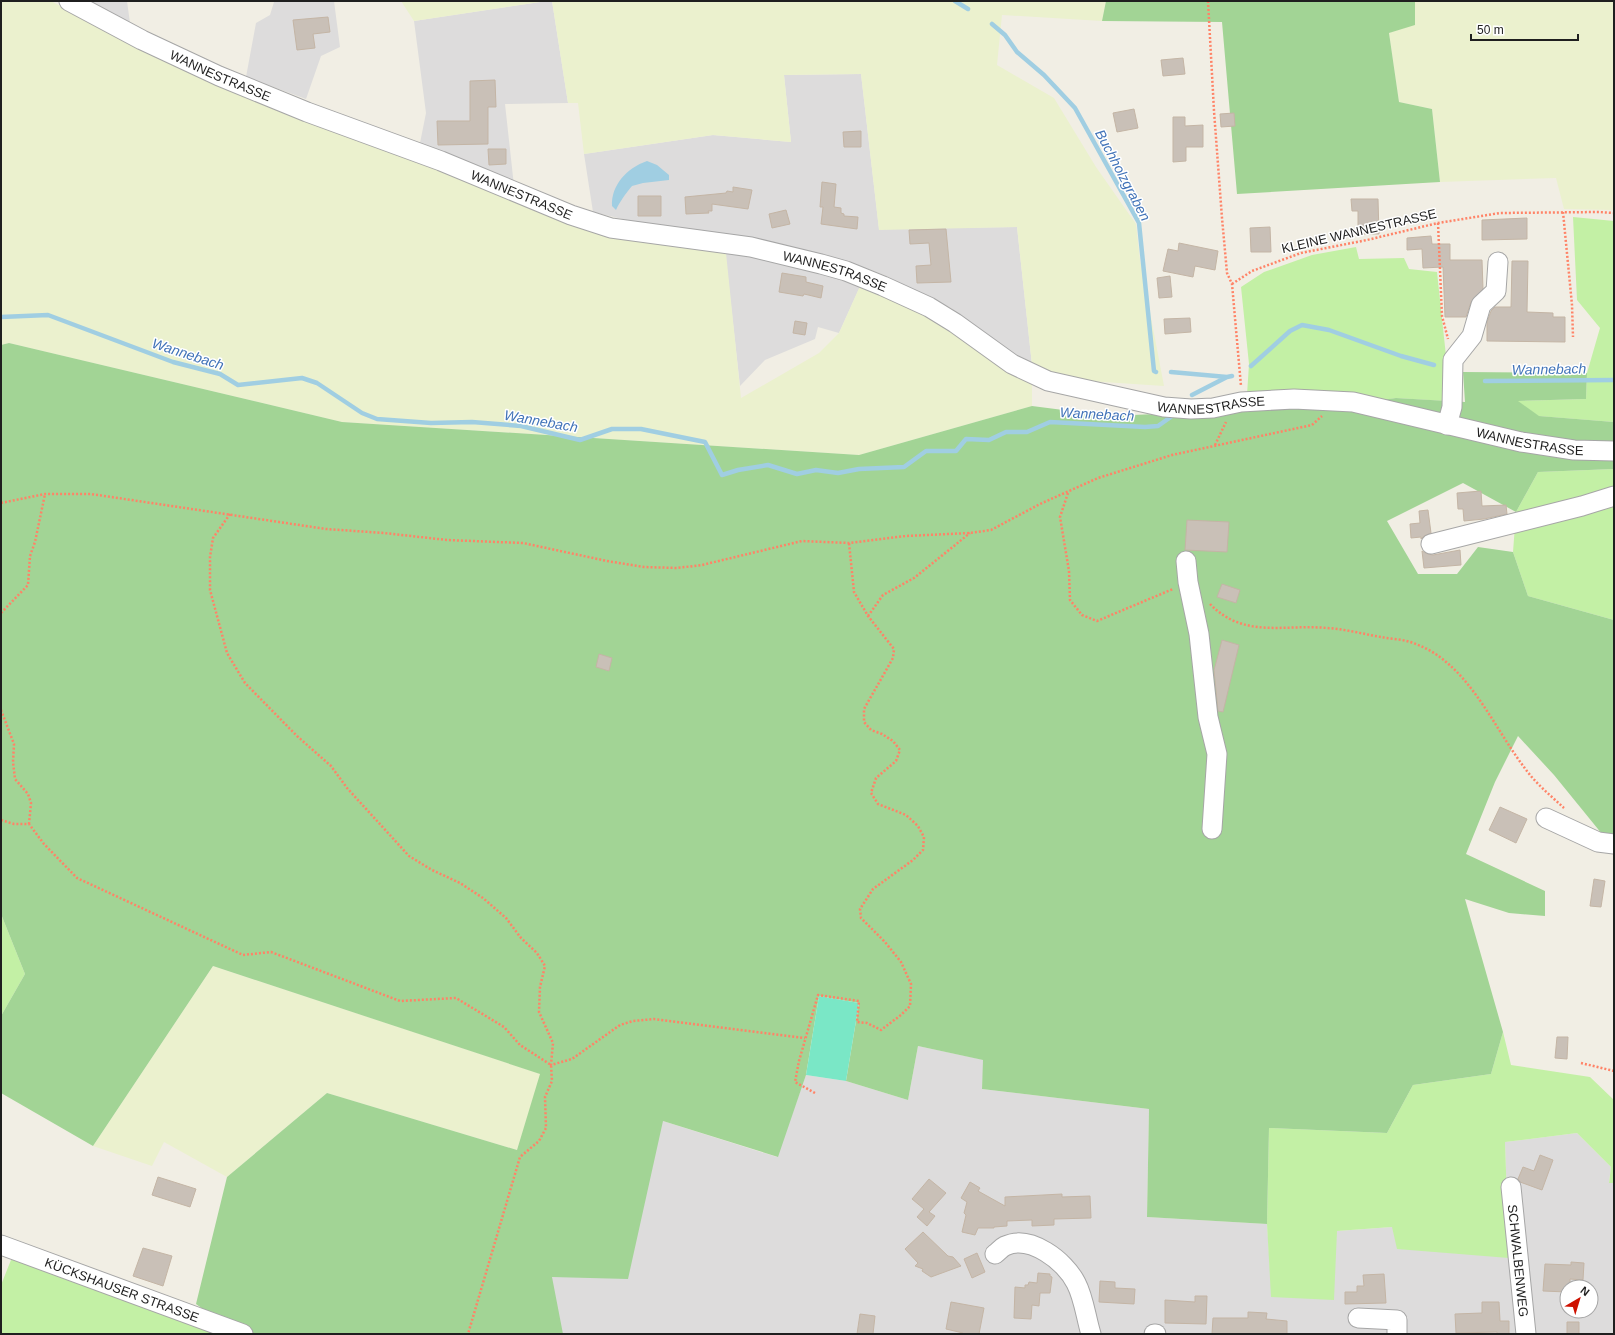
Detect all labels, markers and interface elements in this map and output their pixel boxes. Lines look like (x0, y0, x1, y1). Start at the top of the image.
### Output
scale bar (1471, 16, 1578, 42)
text: 50 m (1477, 23, 1504, 37)
street label: WANNESTRASSE (168, 47, 274, 104)
water label: Buchholzgraben (1092, 127, 1154, 224)
street label: WANNESTRASSE (469, 167, 575, 222)
street label: KLEINE WANNESTRASSE (1280, 206, 1438, 256)
street label: WANNESTRASSE (781, 248, 890, 294)
water label: Wannebach (150, 335, 226, 373)
water label: Wannebach (1512, 360, 1587, 378)
street label: WANNESTRASSE (1156, 393, 1266, 417)
water label: Wannebach (1059, 404, 1135, 424)
water label: Wannebach (503, 407, 579, 435)
street label: WANNESTRASSE (1475, 424, 1584, 458)
street label: SCHWALBENWEG (1505, 1204, 1532, 1318)
street label: KÜCKSHAUSER STRASSE (43, 1254, 202, 1325)
north arrow (1559, 1279, 1599, 1319)
text: N (1578, 1284, 1592, 1298)

